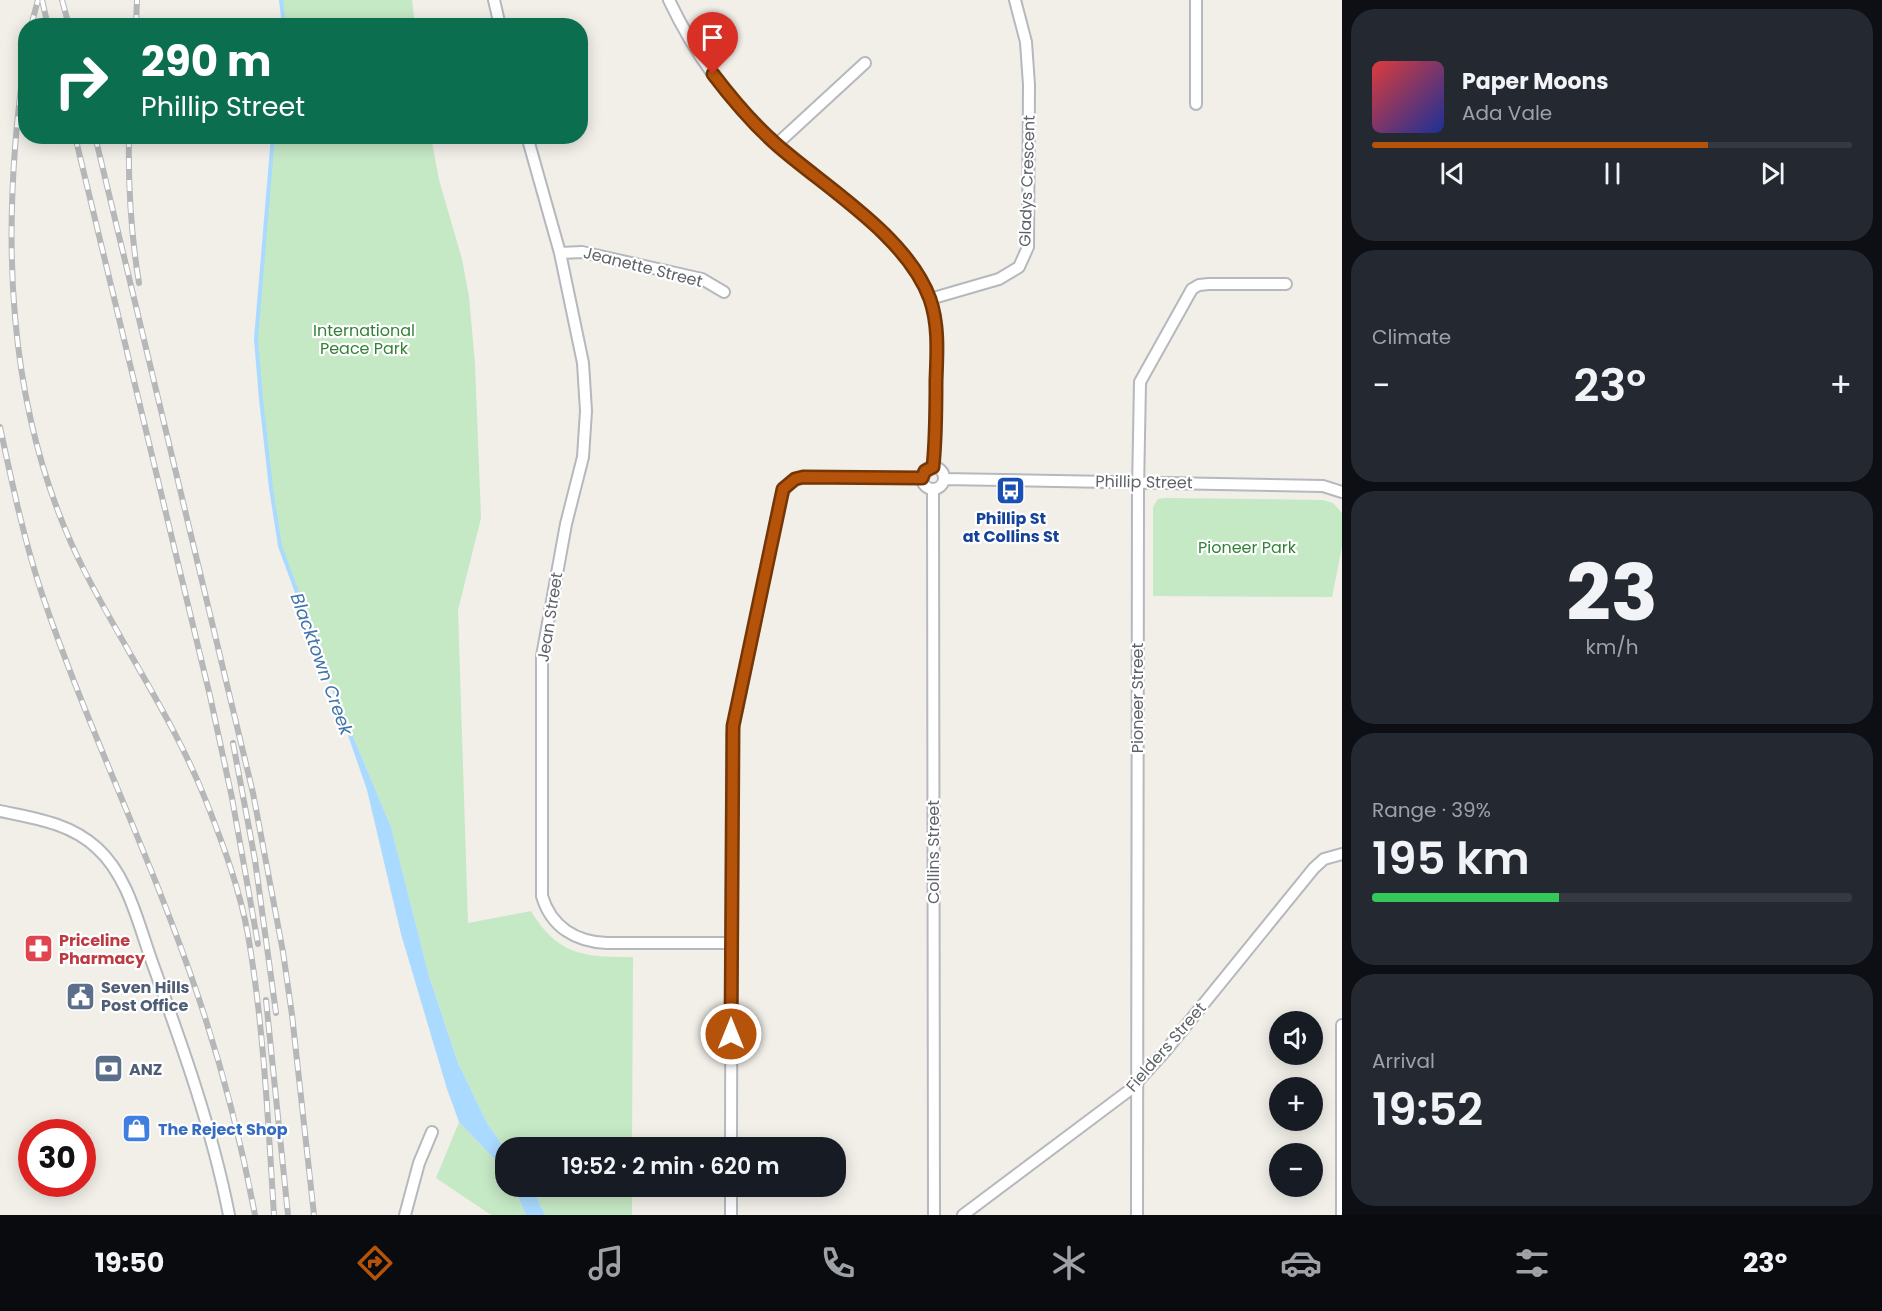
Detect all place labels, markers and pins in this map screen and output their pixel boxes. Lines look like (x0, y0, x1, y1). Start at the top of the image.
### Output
pin (687, 12, 738, 74)
bus stop icon: Phillip St at Collins St (995, 474, 1027, 506)
place label: Phillip St at Collins St (963, 507, 1059, 548)
place label: Priceline Pharmacy (59, 929, 146, 970)
pharmacy icon: Priceline Pharmacy (22, 933, 54, 965)
place label: Seven Hills Post Office (101, 976, 190, 1017)
public building icon: Seven Hills Post Office (64, 980, 96, 1012)
bank icon: ANZ (92, 1053, 124, 1085)
place label: ANZ (129, 1058, 162, 1081)
shop icon: The Reject Shop (121, 1113, 153, 1145)
place label: The Reject Shop (158, 1118, 288, 1141)

